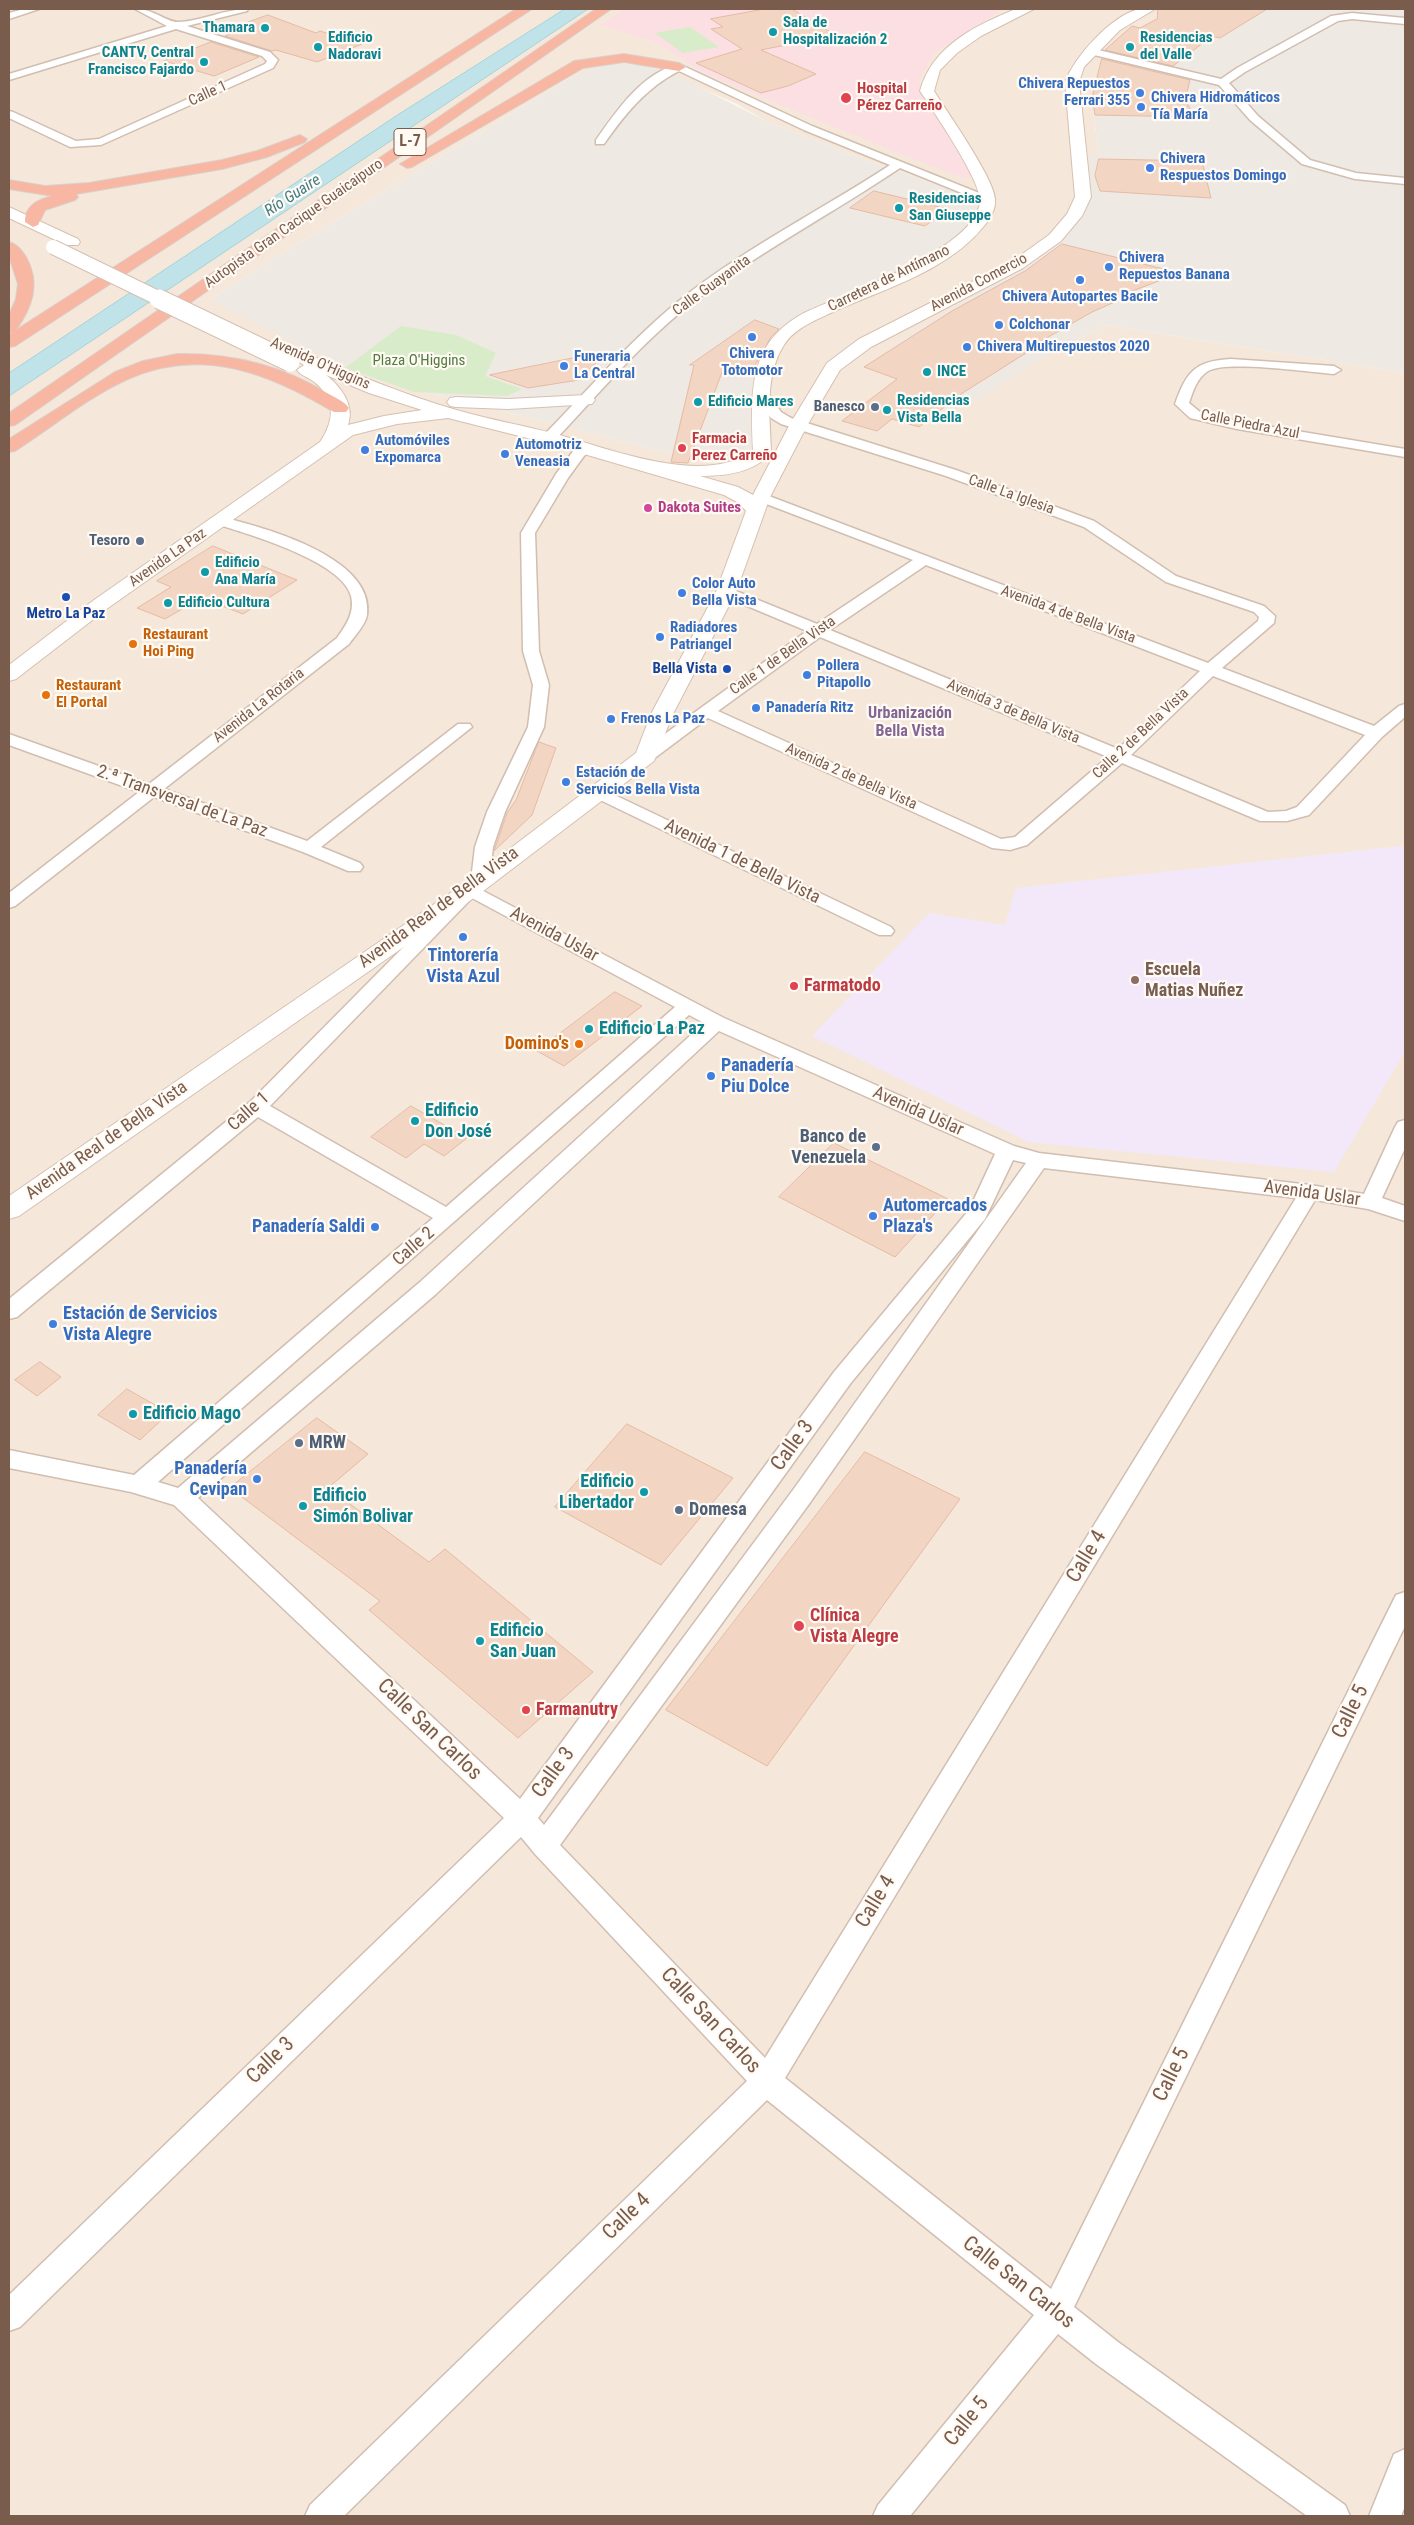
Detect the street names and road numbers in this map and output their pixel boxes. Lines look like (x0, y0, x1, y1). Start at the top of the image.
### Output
street label: Calle 1 (186, 77, 230, 111)
road number: L-7 (394, 128, 426, 156)
street label: Autopista Gran Cacique Guaicaipuro (201, 155, 387, 293)
street label: Carretera de Antímano (825, 242, 953, 316)
street label: Avenida Comercio (927, 250, 1031, 316)
street label: Calle Guayanita (670, 252, 754, 320)
street label: Avenida O'Higgins (267, 334, 373, 394)
street label: Calle Piedra Azul (1199, 407, 1301, 443)
street label: Calle La Iglesia (966, 471, 1056, 519)
street label: Avenida La Paz (126, 525, 210, 591)
street label: Avenida 4 de Bella Vista (998, 582, 1138, 648)
street label: Calle 1 de Bella Vista (727, 613, 839, 699)
street label: Avenida La Rotaria (210, 665, 308, 747)
street label: Avenida 3 de Bella Vista (944, 676, 1082, 748)
street label: Calle 2 de Bella Vista (1089, 685, 1193, 783)
street label: Avenida 2 de Bella Vista (782, 740, 920, 814)
street label: 2.ª Transversal de La Paz (94, 761, 270, 843)
street label: Avenida 1 de Bella Vista (661, 815, 823, 909)
street label: Avenida Real de Bella Vista (355, 843, 523, 973)
street label: Avenida Uslar (506, 903, 602, 967)
street label: Avenida Real de Bella Vista (22, 1077, 192, 1205)
street label: Avenida Uslar (869, 1082, 967, 1142)
street label: Calle 1 (224, 1088, 274, 1136)
street label: Avenida Uslar (1262, 1177, 1362, 1211)
street label: Calle 2 (389, 1223, 439, 1271)
street label: Calle 3 (766, 1416, 820, 1476)
street label: Calle 4 (1062, 1526, 1112, 1588)
street label: Calle San Carlos (372, 1674, 486, 1786)
street label: Calle 5 (1327, 1681, 1375, 1743)
street label: Calle 3 (527, 1743, 581, 1803)
street label: Calle 4 (851, 1871, 901, 1933)
street label: Calle San Carlos (655, 1963, 765, 2079)
street label: Calle 3 (242, 2032, 300, 2090)
street label: Calle 5 (1148, 2044, 1196, 2106)
street label: Calle 4 (598, 2188, 656, 2246)
street label: Calle San Carlos (957, 2231, 1079, 2335)
street label: Calle 5 (939, 2392, 995, 2452)

